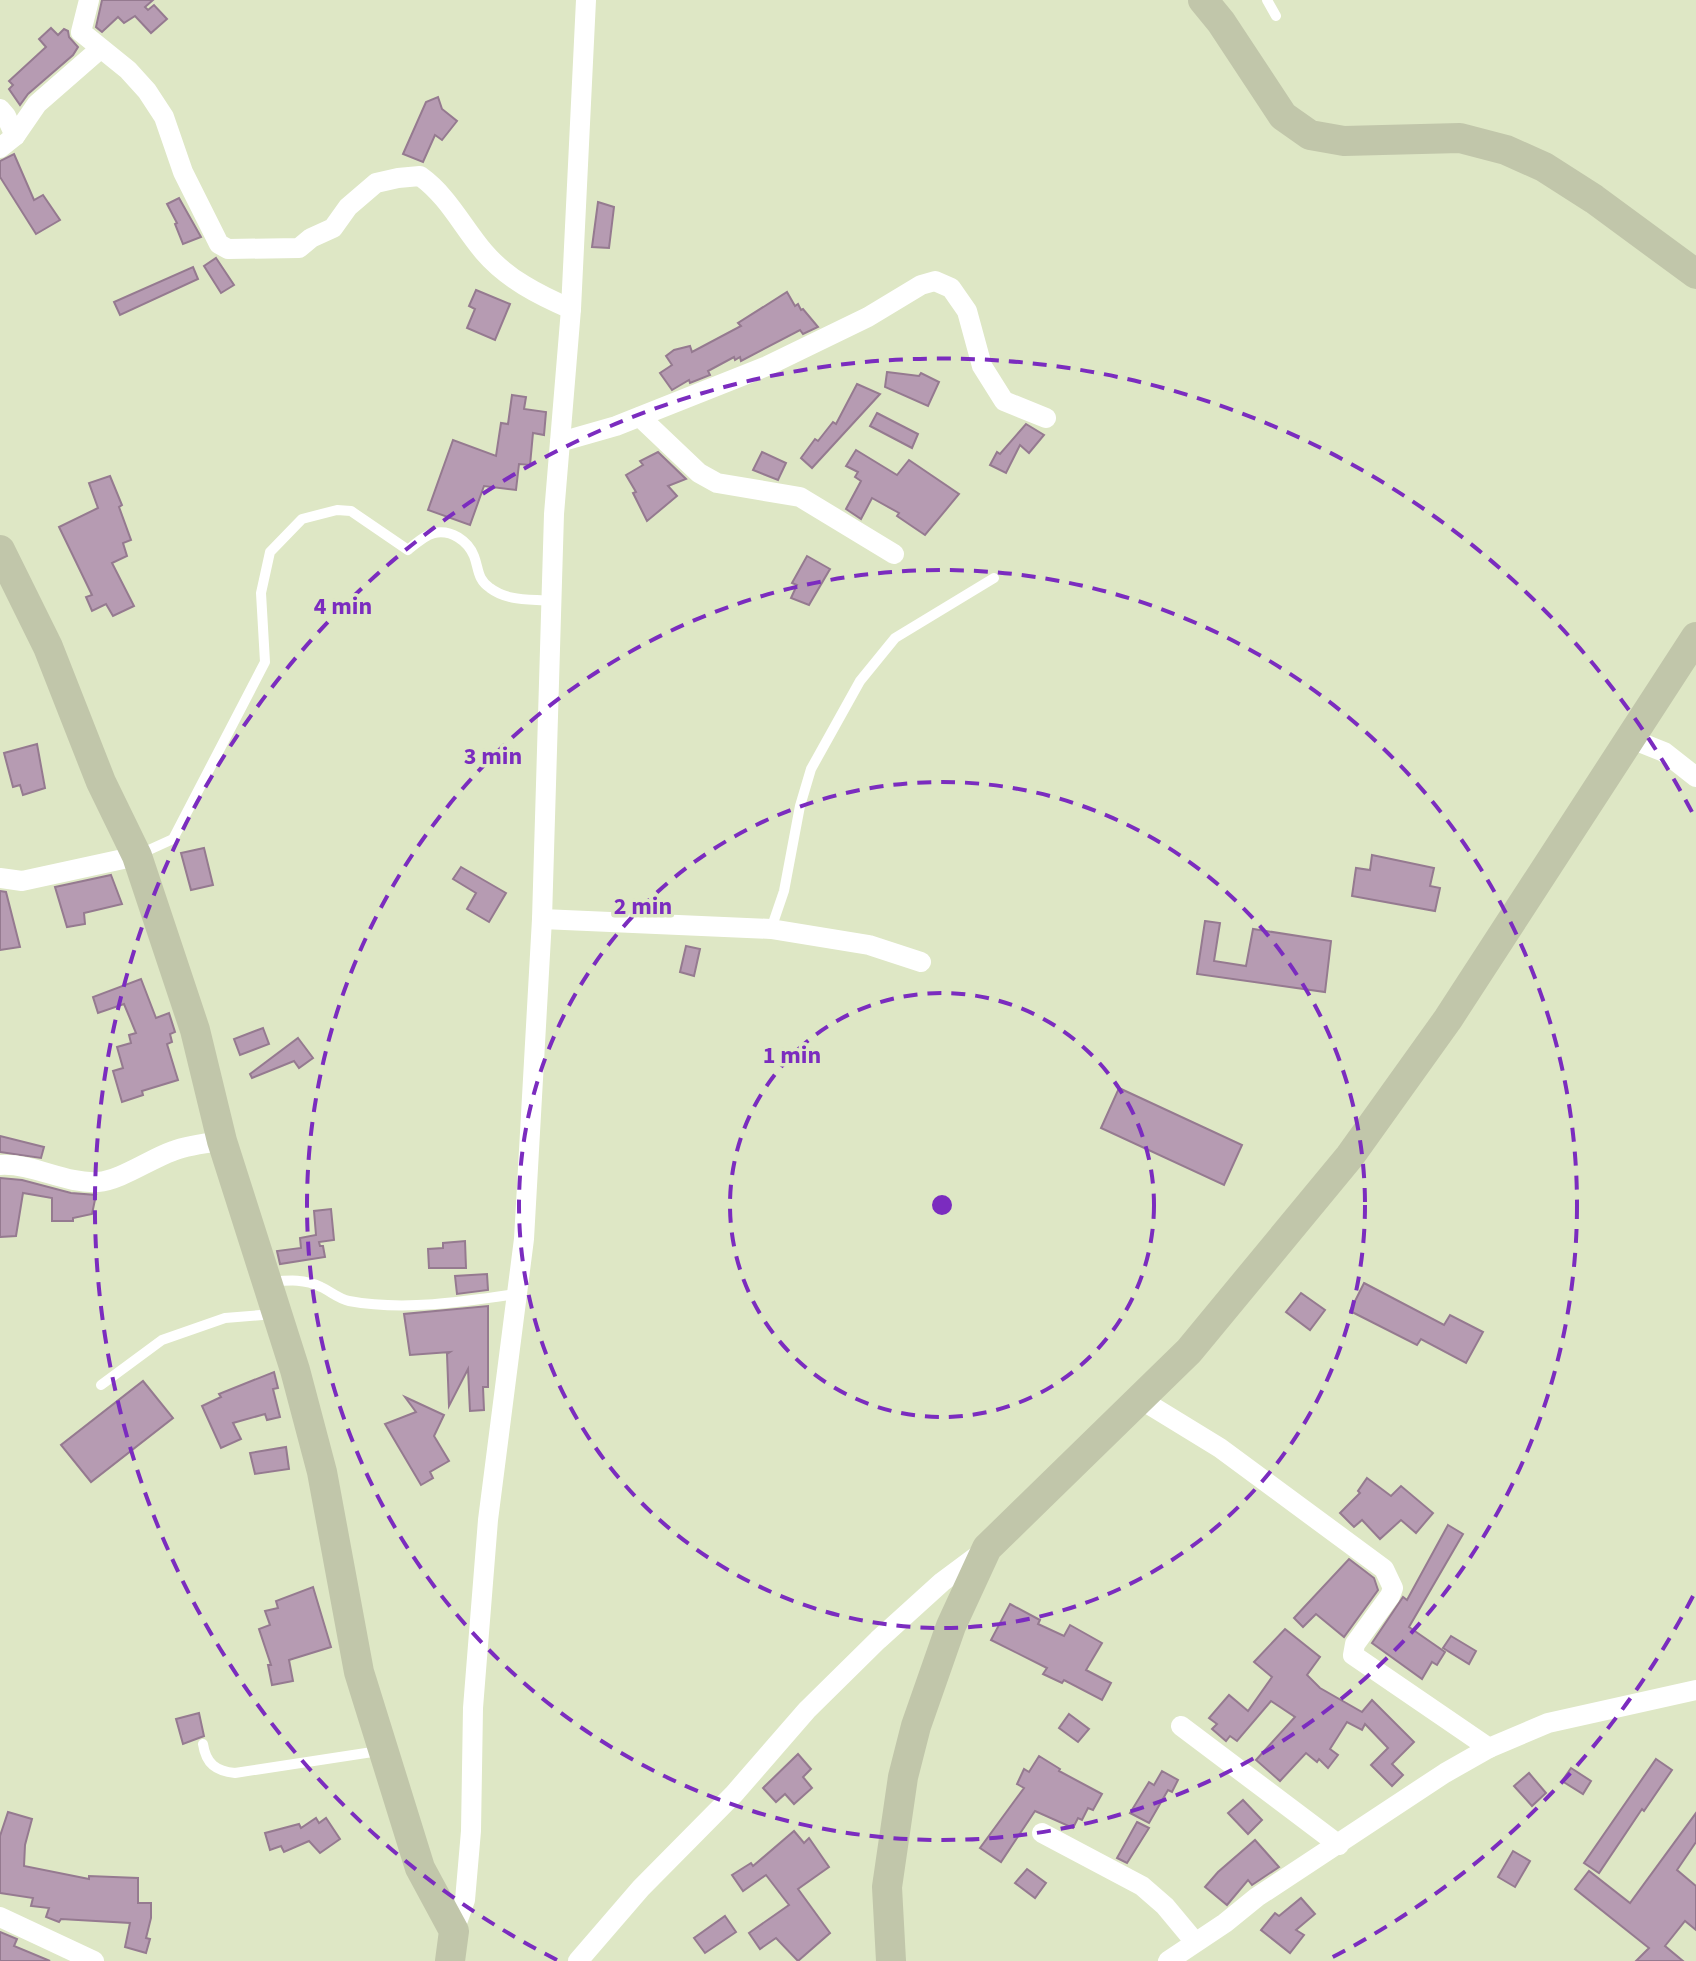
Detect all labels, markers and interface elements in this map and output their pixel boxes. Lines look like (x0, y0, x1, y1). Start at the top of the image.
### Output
text: 4 min (314, 589, 372, 624)
text: 3 min (464, 739, 522, 774)
text: 2 min (614, 889, 672, 924)
text: 1 min (763, 1038, 821, 1073)
centre of rings (928, 1191, 956, 1219)

